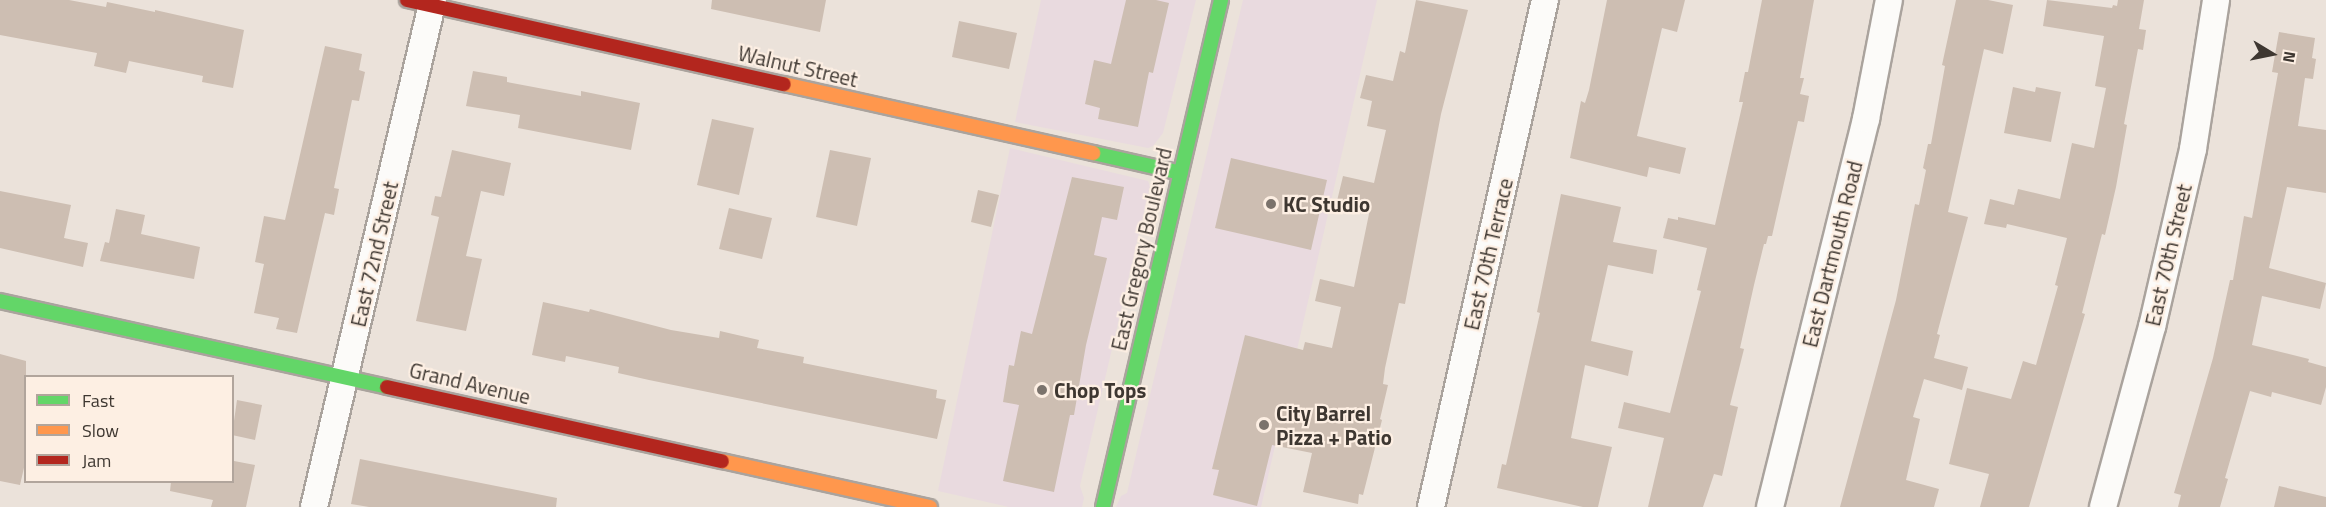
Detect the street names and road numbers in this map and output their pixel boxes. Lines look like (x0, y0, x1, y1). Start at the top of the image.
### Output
street label: Walnut Street (736, 40, 860, 92)
street label: East Gregory Boulevard (1105, 145, 1177, 353)
street label: East Dartmouth Road (1797, 158, 1867, 350)
street label: East 70th Terrace (1458, 176, 1518, 332)
street label: East 72nd Street (345, 179, 403, 329)
street label: East 70th Street (2139, 182, 2197, 328)
street label: Grand Avenue (407, 357, 533, 409)

